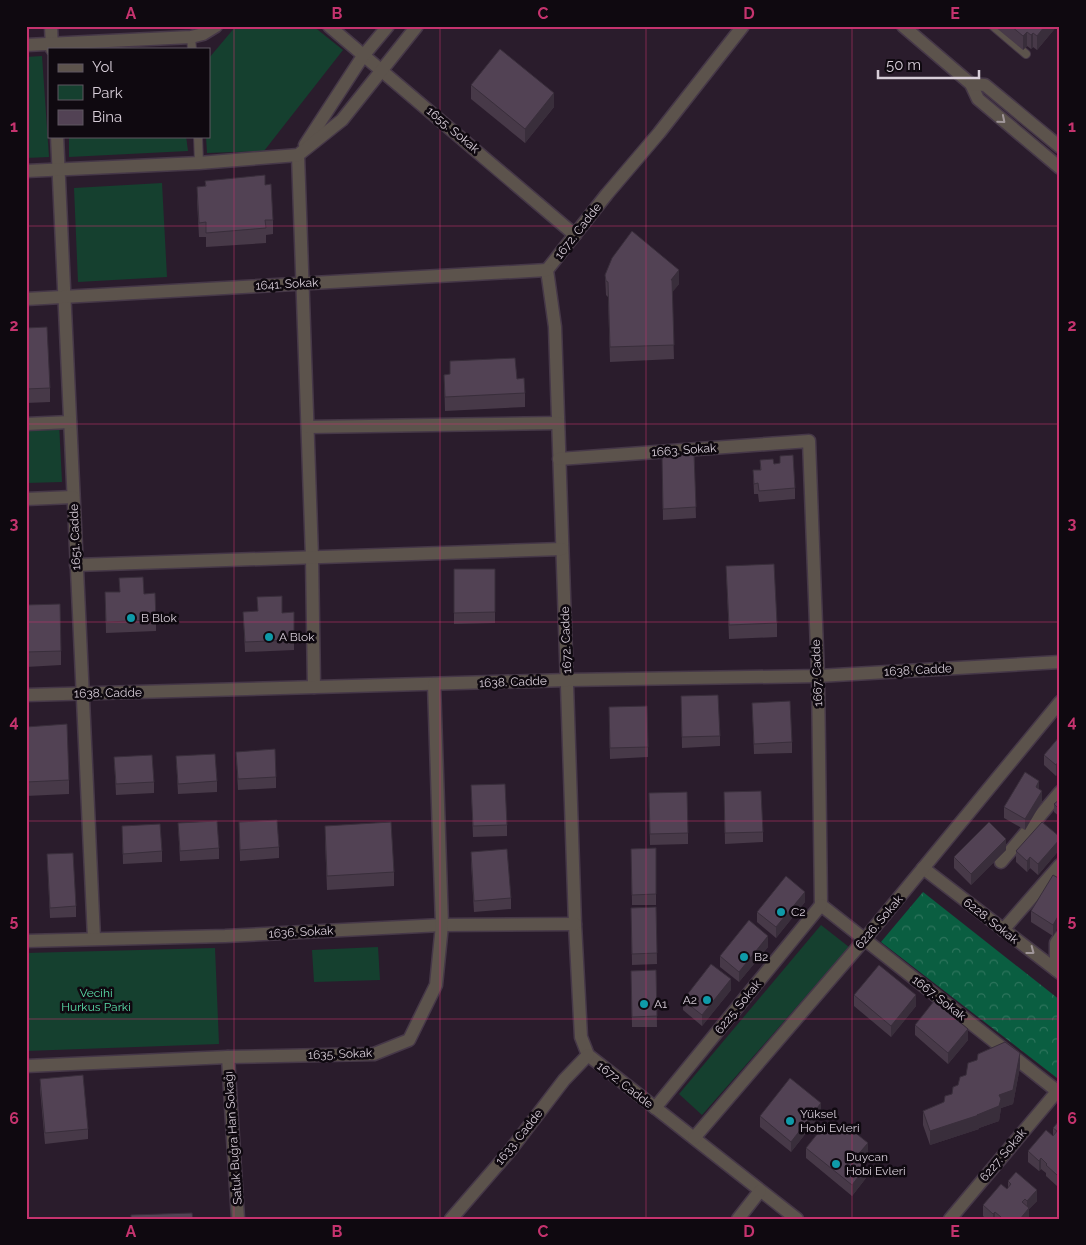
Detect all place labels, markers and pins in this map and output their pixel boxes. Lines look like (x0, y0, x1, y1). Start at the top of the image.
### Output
place label: B Blok (141, 611, 177, 625)
marker: B Blok (125, 612, 137, 624)
place label: A Blok (279, 630, 315, 644)
marker: A Blok (263, 631, 275, 643)
place label: C2 (791, 905, 805, 919)
marker: C2 (775, 906, 787, 918)
place label: B2 (754, 950, 768, 964)
marker: B2 (738, 951, 750, 963)
place label: A2 (683, 993, 697, 1007)
marker: A2 (701, 994, 713, 1006)
place label: A1 (654, 997, 667, 1011)
marker: A1 (638, 998, 650, 1010)
place label: Yüksel Hobi Evleri (800, 1107, 860, 1135)
marker: Yüksel Hobi Evleri (784, 1115, 796, 1127)
place label: Duycan Hobi Evleri (846, 1150, 906, 1178)
marker: Duycan Hobi Evleri (830, 1158, 842, 1170)

